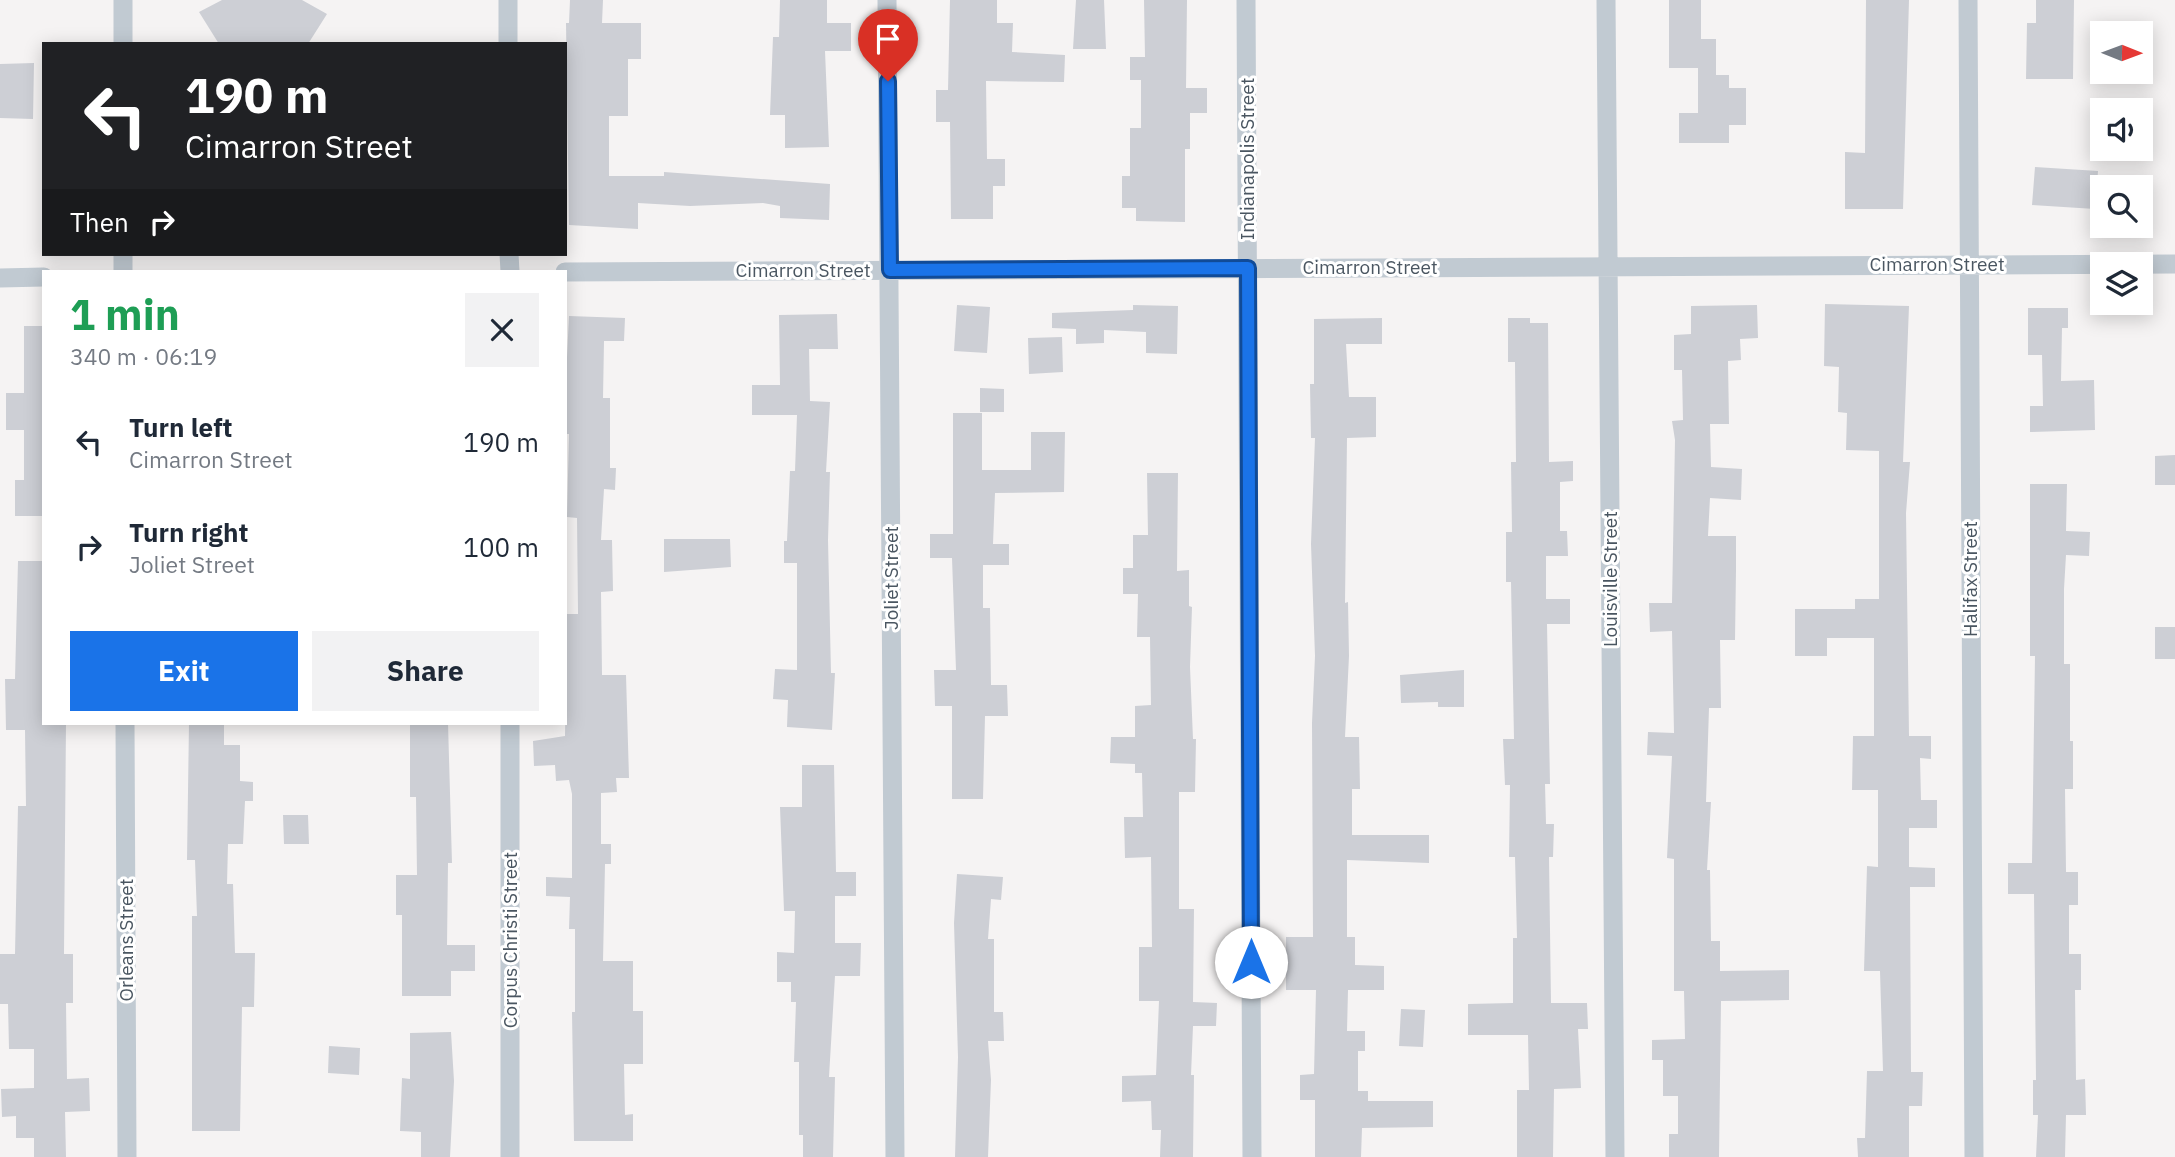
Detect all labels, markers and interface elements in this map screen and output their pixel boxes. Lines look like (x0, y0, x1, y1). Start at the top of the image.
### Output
pin (858, 9, 918, 81)
icon: arrive (869, 20, 907, 58)
north arrow (2090, 21, 2152, 84)
map controls (2090, 21, 2153, 315)
text: 190 m (185, 63, 329, 126)
icon: left (70, 70, 161, 161)
street label: Indianapolis Street (1235, 78, 1259, 240)
button: sound (2090, 98, 2153, 161)
text: Cimarron Street (185, 125, 413, 167)
button: search (2090, 175, 2153, 238)
icon: right (143, 203, 181, 241)
text: Then (70, 205, 129, 239)
street label: Cimarron Street (1869, 252, 2005, 276)
button: layers (2090, 252, 2153, 315)
street label: Cimarron Street (1302, 255, 1438, 279)
street label: Cimarron Street (735, 258, 871, 282)
text: 1 min (70, 287, 180, 342)
button: close (465, 293, 539, 367)
text: 340 m · 06:19 (70, 341, 217, 371)
text: Turn left (129, 410, 232, 444)
icon: left (70, 423, 108, 461)
text: 190 m (463, 425, 539, 459)
text: Cimarron Street (129, 444, 293, 474)
street label: Louisville Street (1598, 511, 1622, 647)
text: Turn right (129, 515, 248, 549)
street label: Halifax Street (1958, 521, 1982, 637)
street label: Joliet Street (879, 526, 903, 630)
icon: right (70, 528, 108, 566)
text: 100 m (463, 530, 539, 564)
text: Joliet Street (129, 549, 255, 579)
button: Exit (70, 631, 298, 711)
button: Share (312, 631, 539, 711)
street label: Corpus Christi Street (498, 852, 522, 1028)
street label: Orleans Street (114, 879, 138, 1001)
position arrow (1214, 925, 1288, 999)

